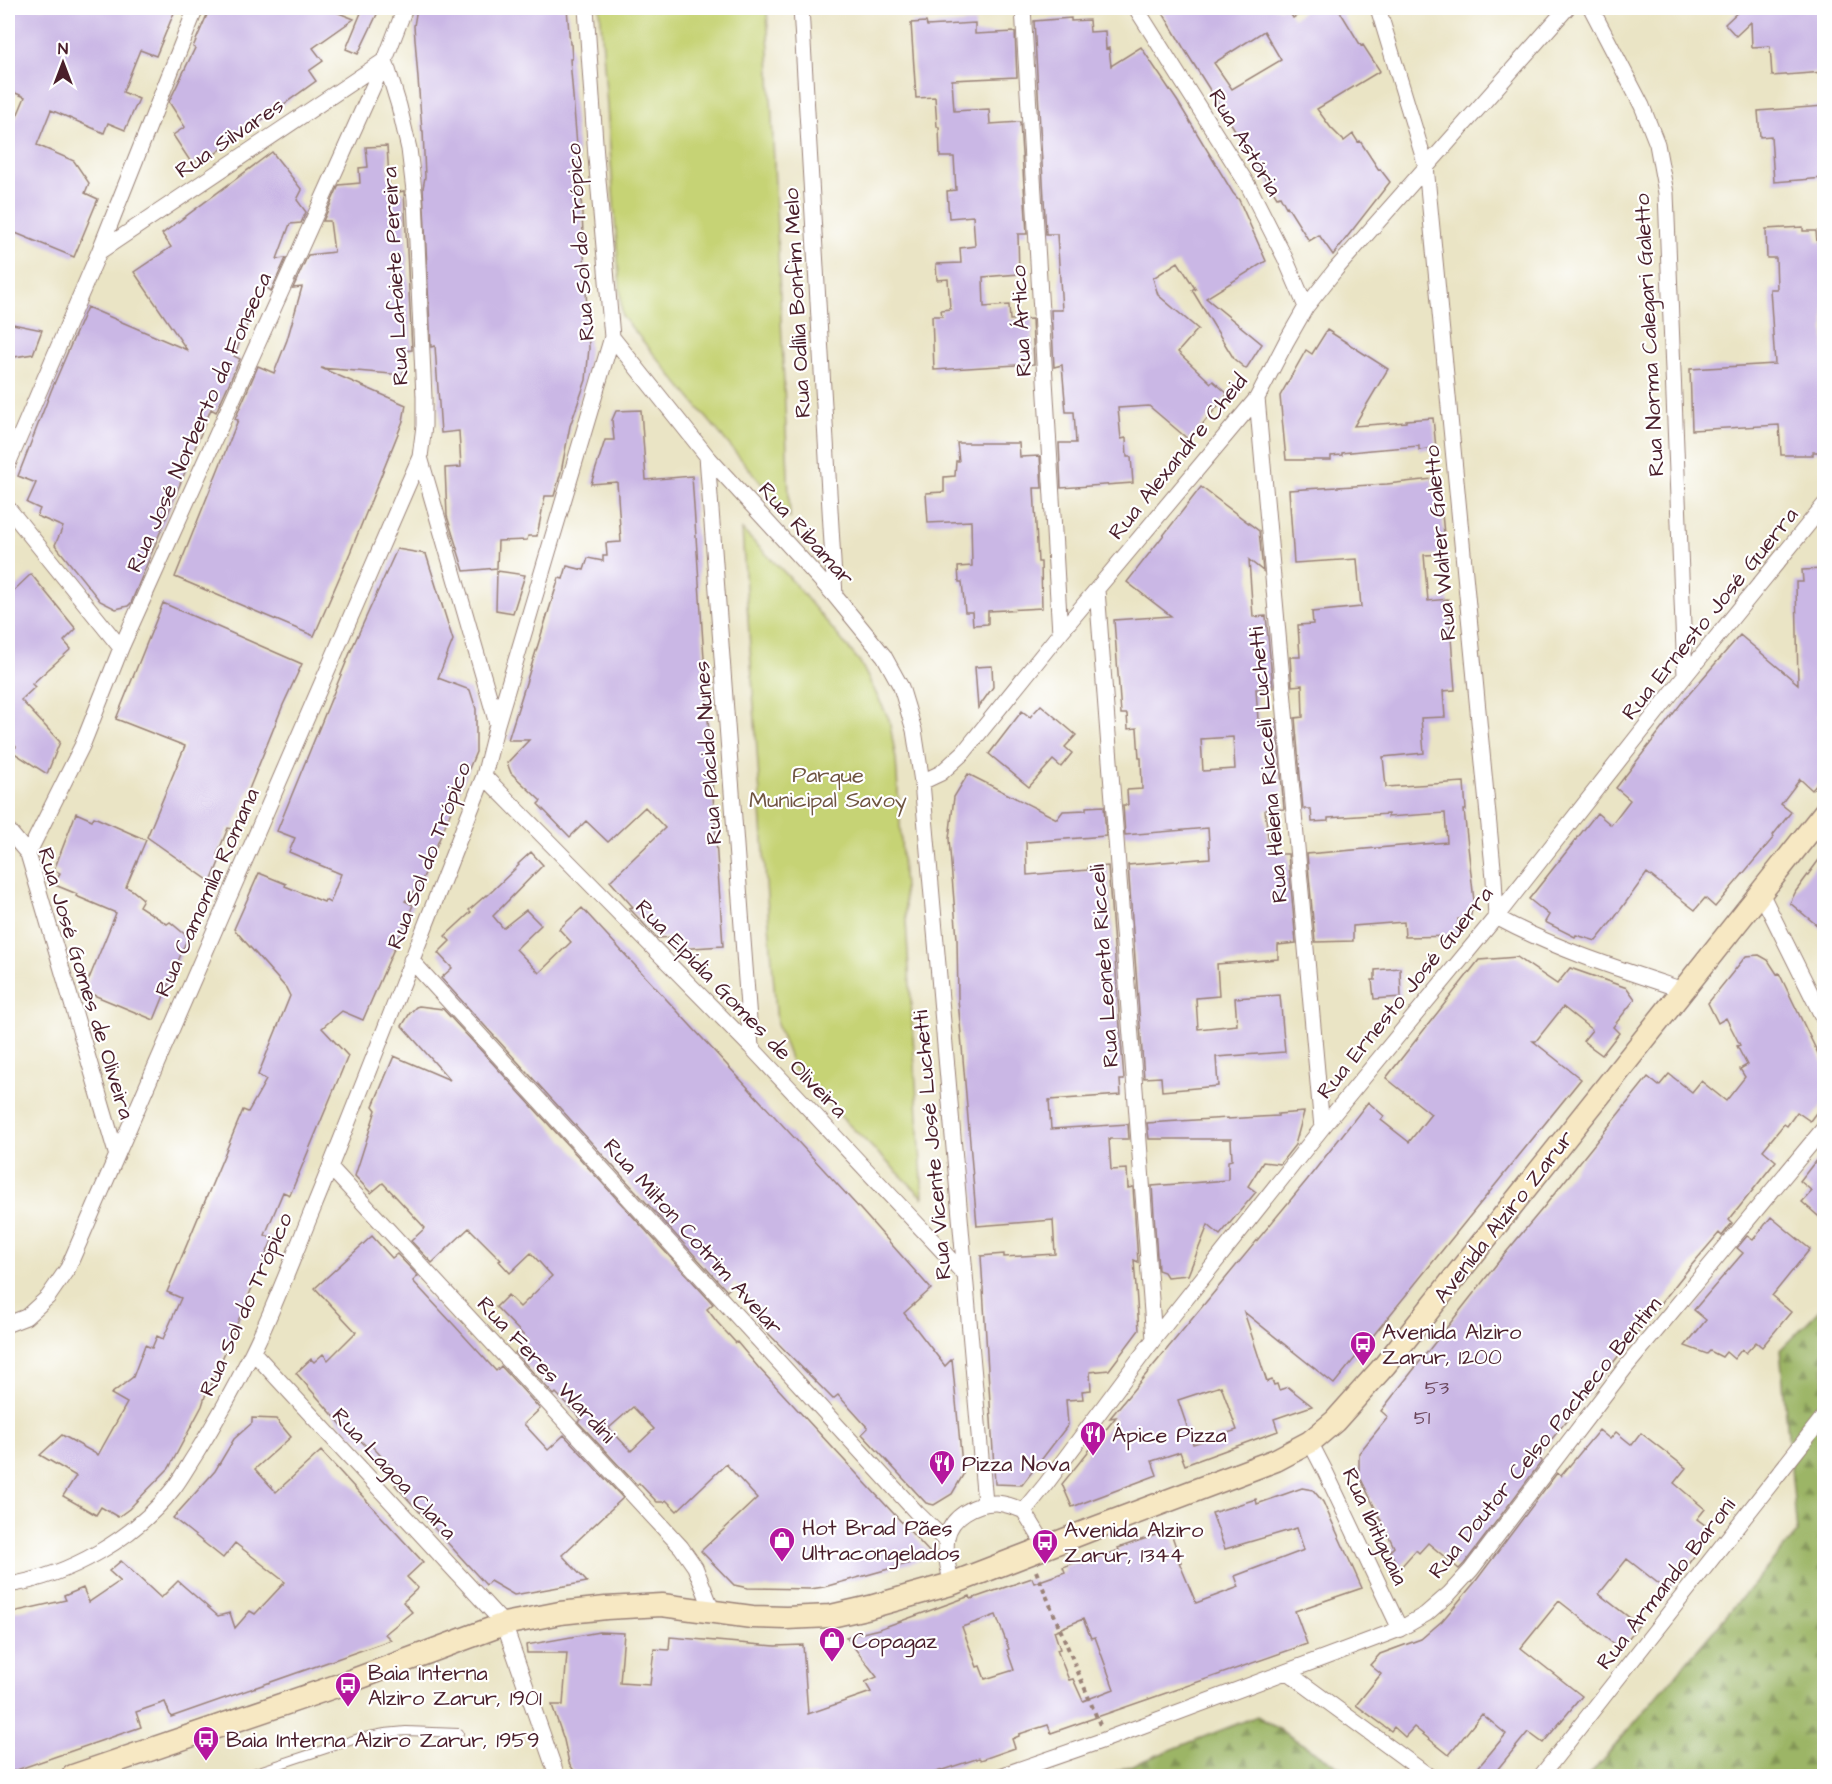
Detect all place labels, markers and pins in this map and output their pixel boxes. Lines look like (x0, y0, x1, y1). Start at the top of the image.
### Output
place label: Avenida Alziro Zarur, 1200 (1382, 1317, 1522, 1373)
bus stop icon: Avenida Alziro Zarur, 1200 (1348, 1329, 1378, 1367)
restaurant icon: Ápice Pizza (1078, 1419, 1108, 1457)
place label: Ápice Pizza (1112, 1420, 1227, 1451)
restaurant icon: Pizza Nova (927, 1448, 957, 1486)
place label: Pizza Nova (962, 1449, 1070, 1480)
place label: Hot Brad Pães Ultracongelados (802, 1513, 960, 1570)
place label: Avenida Alziro Zarur, 1344 (1064, 1515, 1204, 1571)
shop icon: Hot Brad Pães Ultracongelados (767, 1525, 797, 1563)
bus stop icon: Avenida Alziro Zarur, 1344 (1030, 1527, 1060, 1565)
shop icon: Copagaz (817, 1625, 847, 1663)
place label: Copagaz (852, 1626, 937, 1658)
place label: Baia Interna Alziro Zarur, 1901 (368, 1658, 542, 1714)
bus stop icon: Baia Interna Alziro Zarur, 1901 (333, 1670, 363, 1708)
bus stop icon: Baia Interna Alziro Zarur, 1959 (191, 1724, 221, 1762)
place label: Baia Interna Alziro Zarur, 1959 (226, 1725, 540, 1756)

